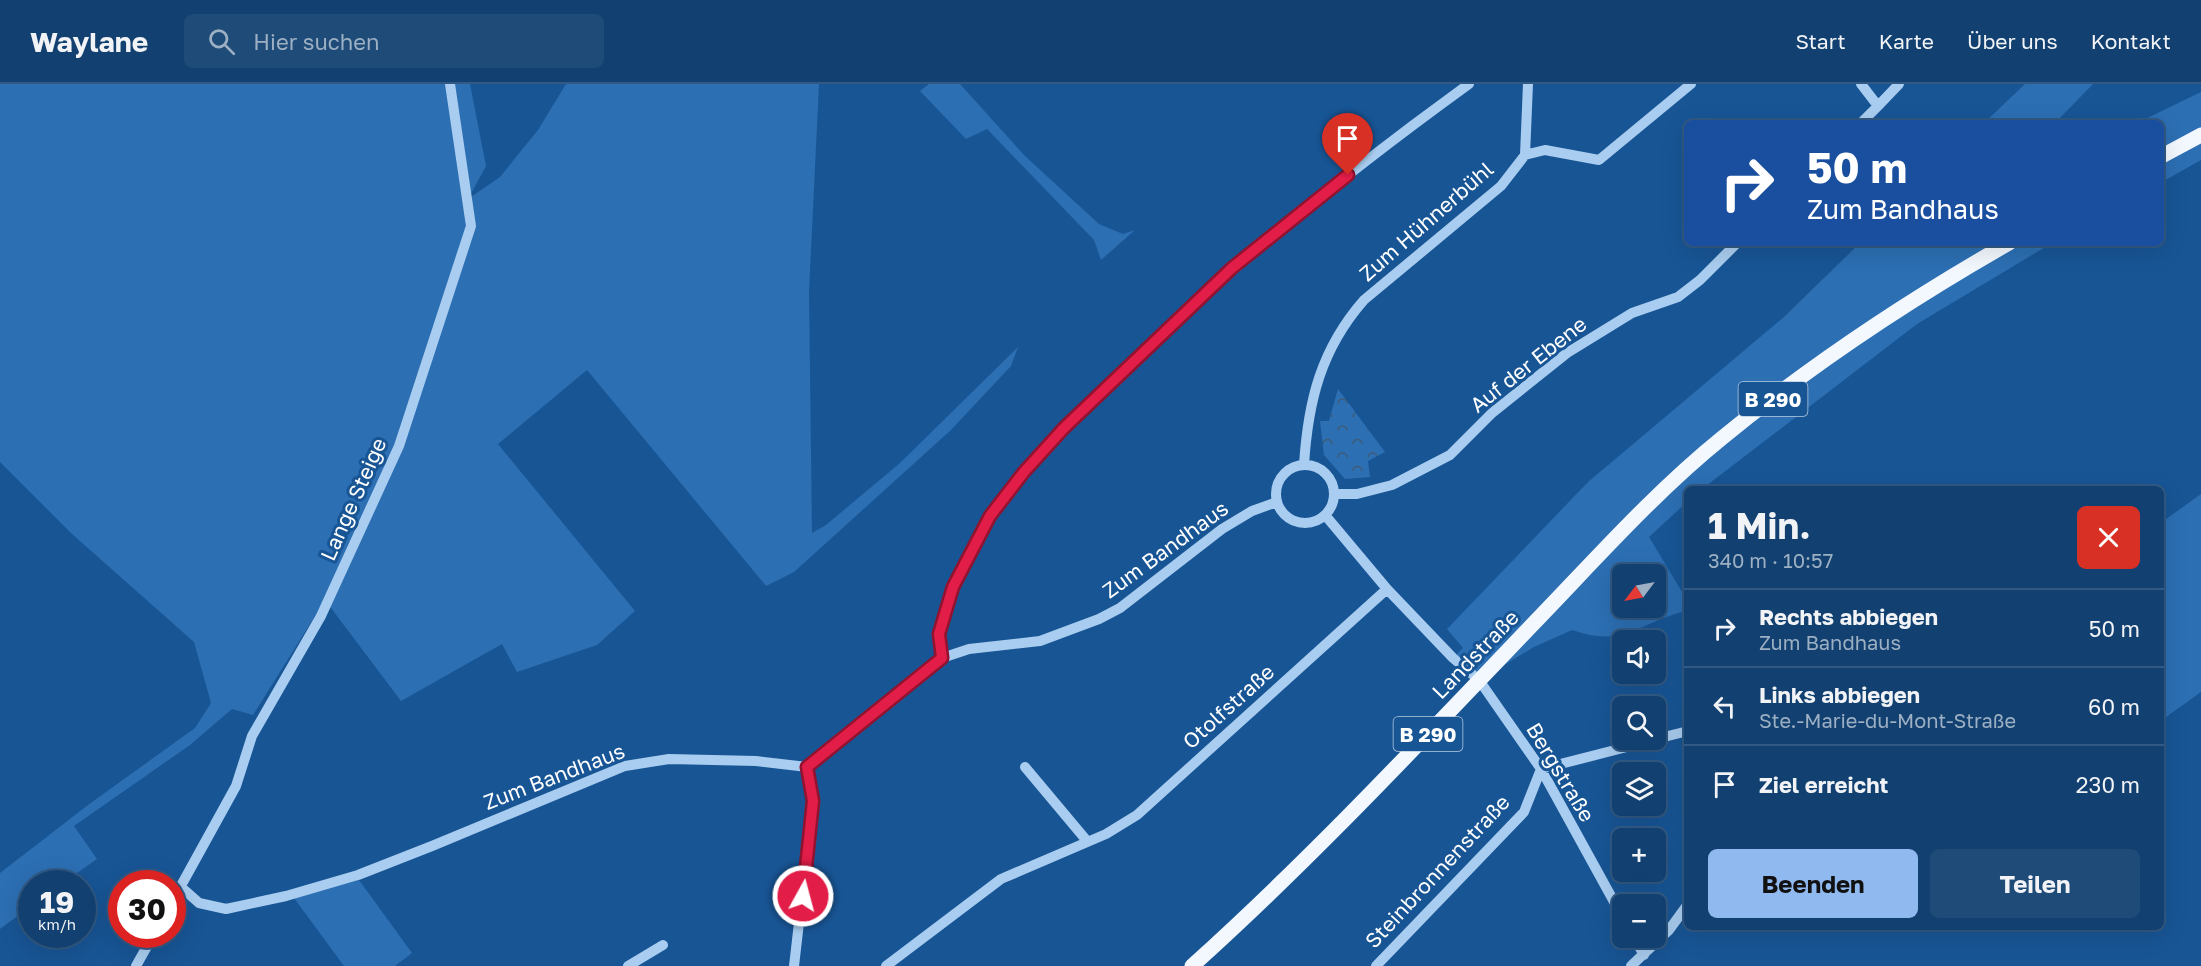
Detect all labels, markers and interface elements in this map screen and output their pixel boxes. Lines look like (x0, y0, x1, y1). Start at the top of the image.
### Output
search box (184, 14, 604, 68)
text: Waylane (30, 25, 148, 58)
icon: search (205, 25, 238, 58)
text: Hier suchen (253, 28, 380, 55)
text: Start (1795, 28, 1846, 54)
text: Karte (1879, 28, 1934, 54)
text: Über uns (1967, 28, 2058, 54)
text: Kontakt (2091, 28, 2171, 54)
pin (1322, 113, 1373, 175)
icon: arrive (1331, 122, 1364, 155)
text: 50 m (1807, 142, 1907, 192)
icon: right (1708, 144, 1786, 222)
street label: Zum Hühnerbühl (1354, 156, 1498, 286)
text: Zum Bandhaus (1807, 193, 1999, 225)
street label: Auf der Ebene (1465, 310, 1591, 418)
road number: B 290 (1738, 382, 1808, 416)
street label: Lange Steige (314, 434, 392, 564)
street label: Zum Bandhaus (1097, 495, 1233, 603)
text: 1 Min. (1708, 504, 1811, 547)
button: close (2077, 506, 2140, 569)
text: 340 m · 10:57 (1708, 548, 1833, 572)
north arrow (1612, 564, 1666, 618)
map controls (1612, 564, 1666, 948)
text: Rechts abbiegen (1759, 603, 1938, 630)
street label: Landstraße (1426, 604, 1524, 704)
icon: right (1708, 612, 1741, 645)
text: 50 m (2089, 615, 2140, 642)
button: sound (1612, 630, 1666, 684)
text: Zum Bandhaus (1759, 630, 1901, 654)
street label: Otolfstraße (1177, 658, 1279, 754)
text: Links abbiegen (1759, 681, 1920, 708)
icon: left (1708, 690, 1741, 723)
text: 60 m (2088, 693, 2140, 720)
button: search (1612, 696, 1666, 750)
text: Ste.-Marie-du-Mont-Straße (1759, 708, 2016, 732)
road number: B 290 (1394, 717, 1462, 751)
street label: Bergstraße (1521, 718, 1601, 826)
street label: Zum Bandhaus (480, 737, 628, 815)
button: layers (1612, 762, 1666, 816)
icon: arrive (1708, 768, 1741, 801)
text: Ziel erreicht (1759, 771, 1888, 798)
text: 230 m (2076, 771, 2140, 798)
street label: Steinbronnenstraße (1359, 789, 1515, 953)
button: + (1612, 828, 1666, 882)
button: Beenden (1708, 849, 1918, 918)
button: Teilen (1930, 849, 2140, 918)
position arrow (771, 864, 835, 928)
speed limit sign: 30 (108, 870, 186, 948)
text: 19 (40, 884, 74, 920)
button: − (1612, 894, 1666, 948)
text: km/h (38, 915, 76, 933)

